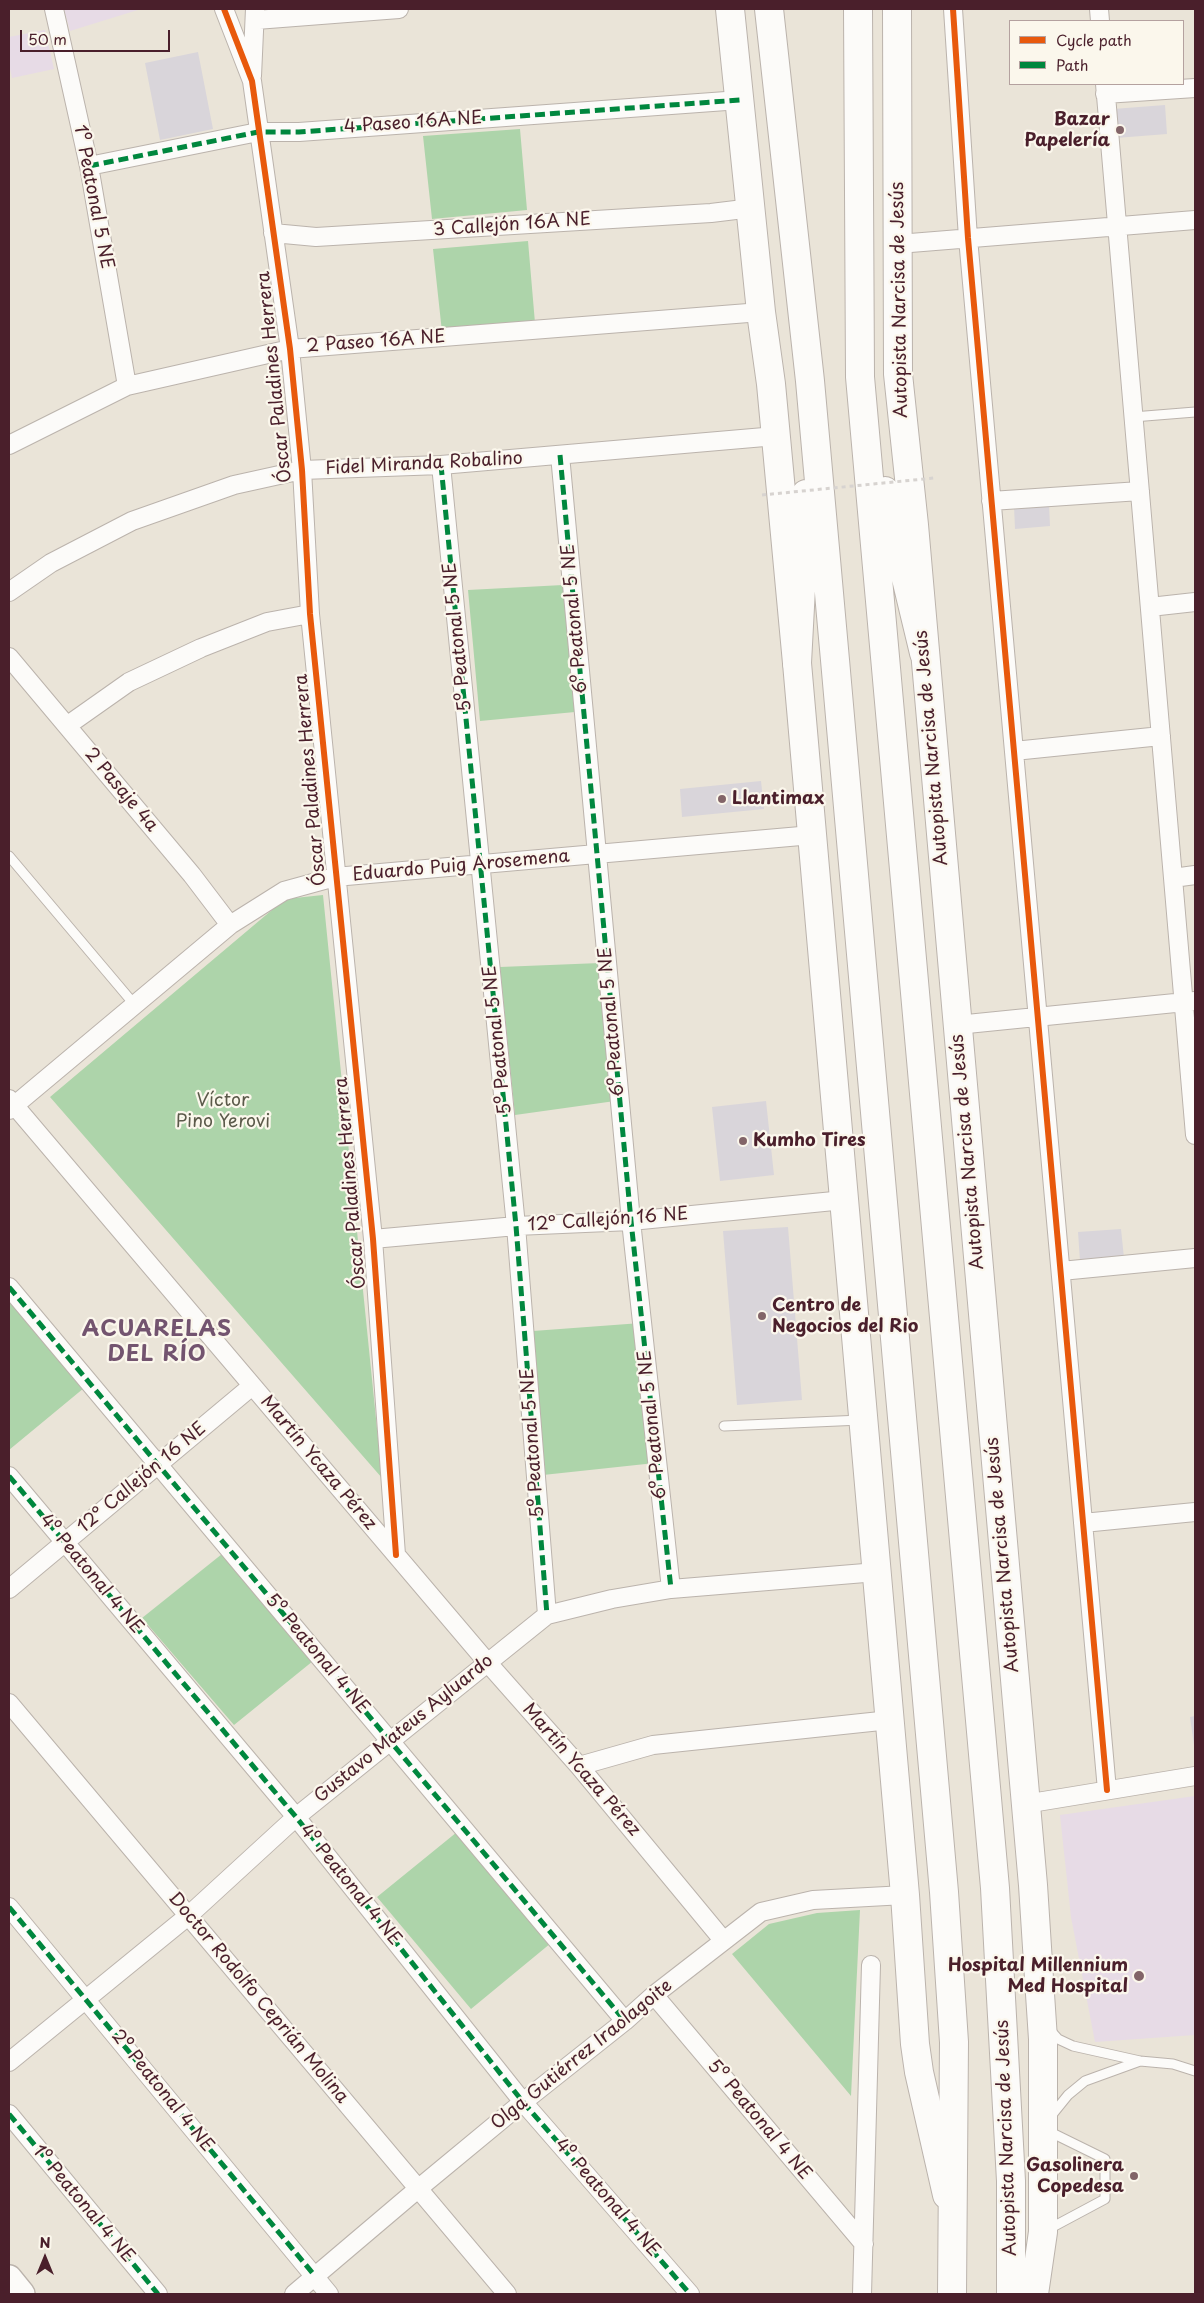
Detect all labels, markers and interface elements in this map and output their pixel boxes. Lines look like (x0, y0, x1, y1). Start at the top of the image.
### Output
scale bar (22, 20, 172, 52)
legend (1009, 20, 1184, 85)
text: 50 m (28, 27, 67, 50)
text: Cycle path (1056, 28, 1132, 51)
text: Path (1056, 53, 1088, 76)
street label: 4 Paseo 16A NE (343, 107, 483, 139)
place label: Bazar Papelería (1024, 109, 1110, 152)
street label: 1º Peatonal 5 NE (68, 123, 118, 271)
marker: Bazar Papelería (1114, 124, 1126, 136)
street label: Autopista Narcisa de Jesús (887, 182, 913, 418)
street label: 3 Callejón 16A NE (432, 209, 592, 241)
street label: Óscar Paladines Herrera (253, 270, 297, 484)
street label: 2 Paseo 16A NE (306, 326, 446, 358)
street label: Fidel Miranda Robalino (325, 448, 523, 480)
street label: 6º Peatonal 5 NE (558, 543, 592, 695)
street label: 5º Peatonal 5 NE (439, 561, 477, 713)
street label: Autopista Narcisa de Jesús (911, 629, 953, 867)
street label: Óscar Paladines Herrera (291, 673, 331, 887)
street label: 2 Pasaje 4a (80, 744, 162, 836)
place label: Llantimax (732, 788, 824, 810)
marker: Llantimax (716, 793, 728, 805)
street label: Eduardo Puig Arosemena (352, 846, 570, 886)
street label: 6º Peatonal 5 NE (595, 946, 629, 1098)
street label: 5º Peatonal 5 NE (479, 964, 517, 1116)
street label: Autopista Narcisa de Jesús (947, 1033, 989, 1271)
street label: Óscar Paladines Herrera (331, 1076, 371, 1290)
park label: Víctor Pino Yerovi (176, 1090, 270, 1132)
place label: Kumho Tires (753, 1130, 866, 1152)
marker: Kumho Tires (737, 1135, 749, 1147)
street label: 12° Callejón 16 NE (527, 1204, 689, 1236)
place label: Centro de Negocios del Rio (772, 1295, 918, 1338)
marker: Centro de Negocios del Rio (756, 1310, 768, 1322)
district label: ACUARELAS DEL RÍO (81, 1317, 233, 1368)
street label: 6º Peatonal 5 NE (634, 1349, 672, 1501)
street label: 5º Peatonal 5 NE (517, 1368, 549, 1518)
street label: Martín Ycaza Pérez (256, 1391, 380, 1535)
street label: 12° Callejón 16 NE (73, 1418, 211, 1538)
street label: Autopista Narcisa de Jesús (982, 1436, 1024, 1674)
street label: 4º Peatonal 4 NE (35, 1510, 147, 1638)
street label: 5º Peatonal 4 NE (261, 1590, 373, 1718)
street label: Gustavo Mateus Ayluardo (310, 1650, 498, 1808)
street label: Martín Ycaza Pérez (518, 1699, 644, 1841)
street label: 4º Peatonal 4 NE (295, 1820, 405, 1950)
street label: Doctor Rodolfo Ceprián Molina (163, 1888, 353, 2108)
place label: Hospital Millennium Med Hospital (948, 1955, 1128, 1998)
marker: Hospital Millennium Med Hospital (1132, 1969, 1146, 1983)
street label: Olga Gutiérrez Iraolagoite (487, 1975, 677, 2135)
street label: Autopista Narcisa de Jesús (992, 2020, 1022, 2256)
street label: 2º Peatonal 4 NE (106, 2026, 218, 2156)
street label: 5º Peatonal 4 NE (703, 2056, 815, 2184)
street label: 4º Peatonal 4 NE (550, 2135, 664, 2261)
street label: 1º Peatonal 4 NE (28, 2141, 138, 2267)
place label: Gasolinera Copedesa (1026, 2155, 1124, 2198)
marker: Gasolinera Copedesa (1128, 2170, 1140, 2182)
north arrow (20, 2233, 70, 2283)

